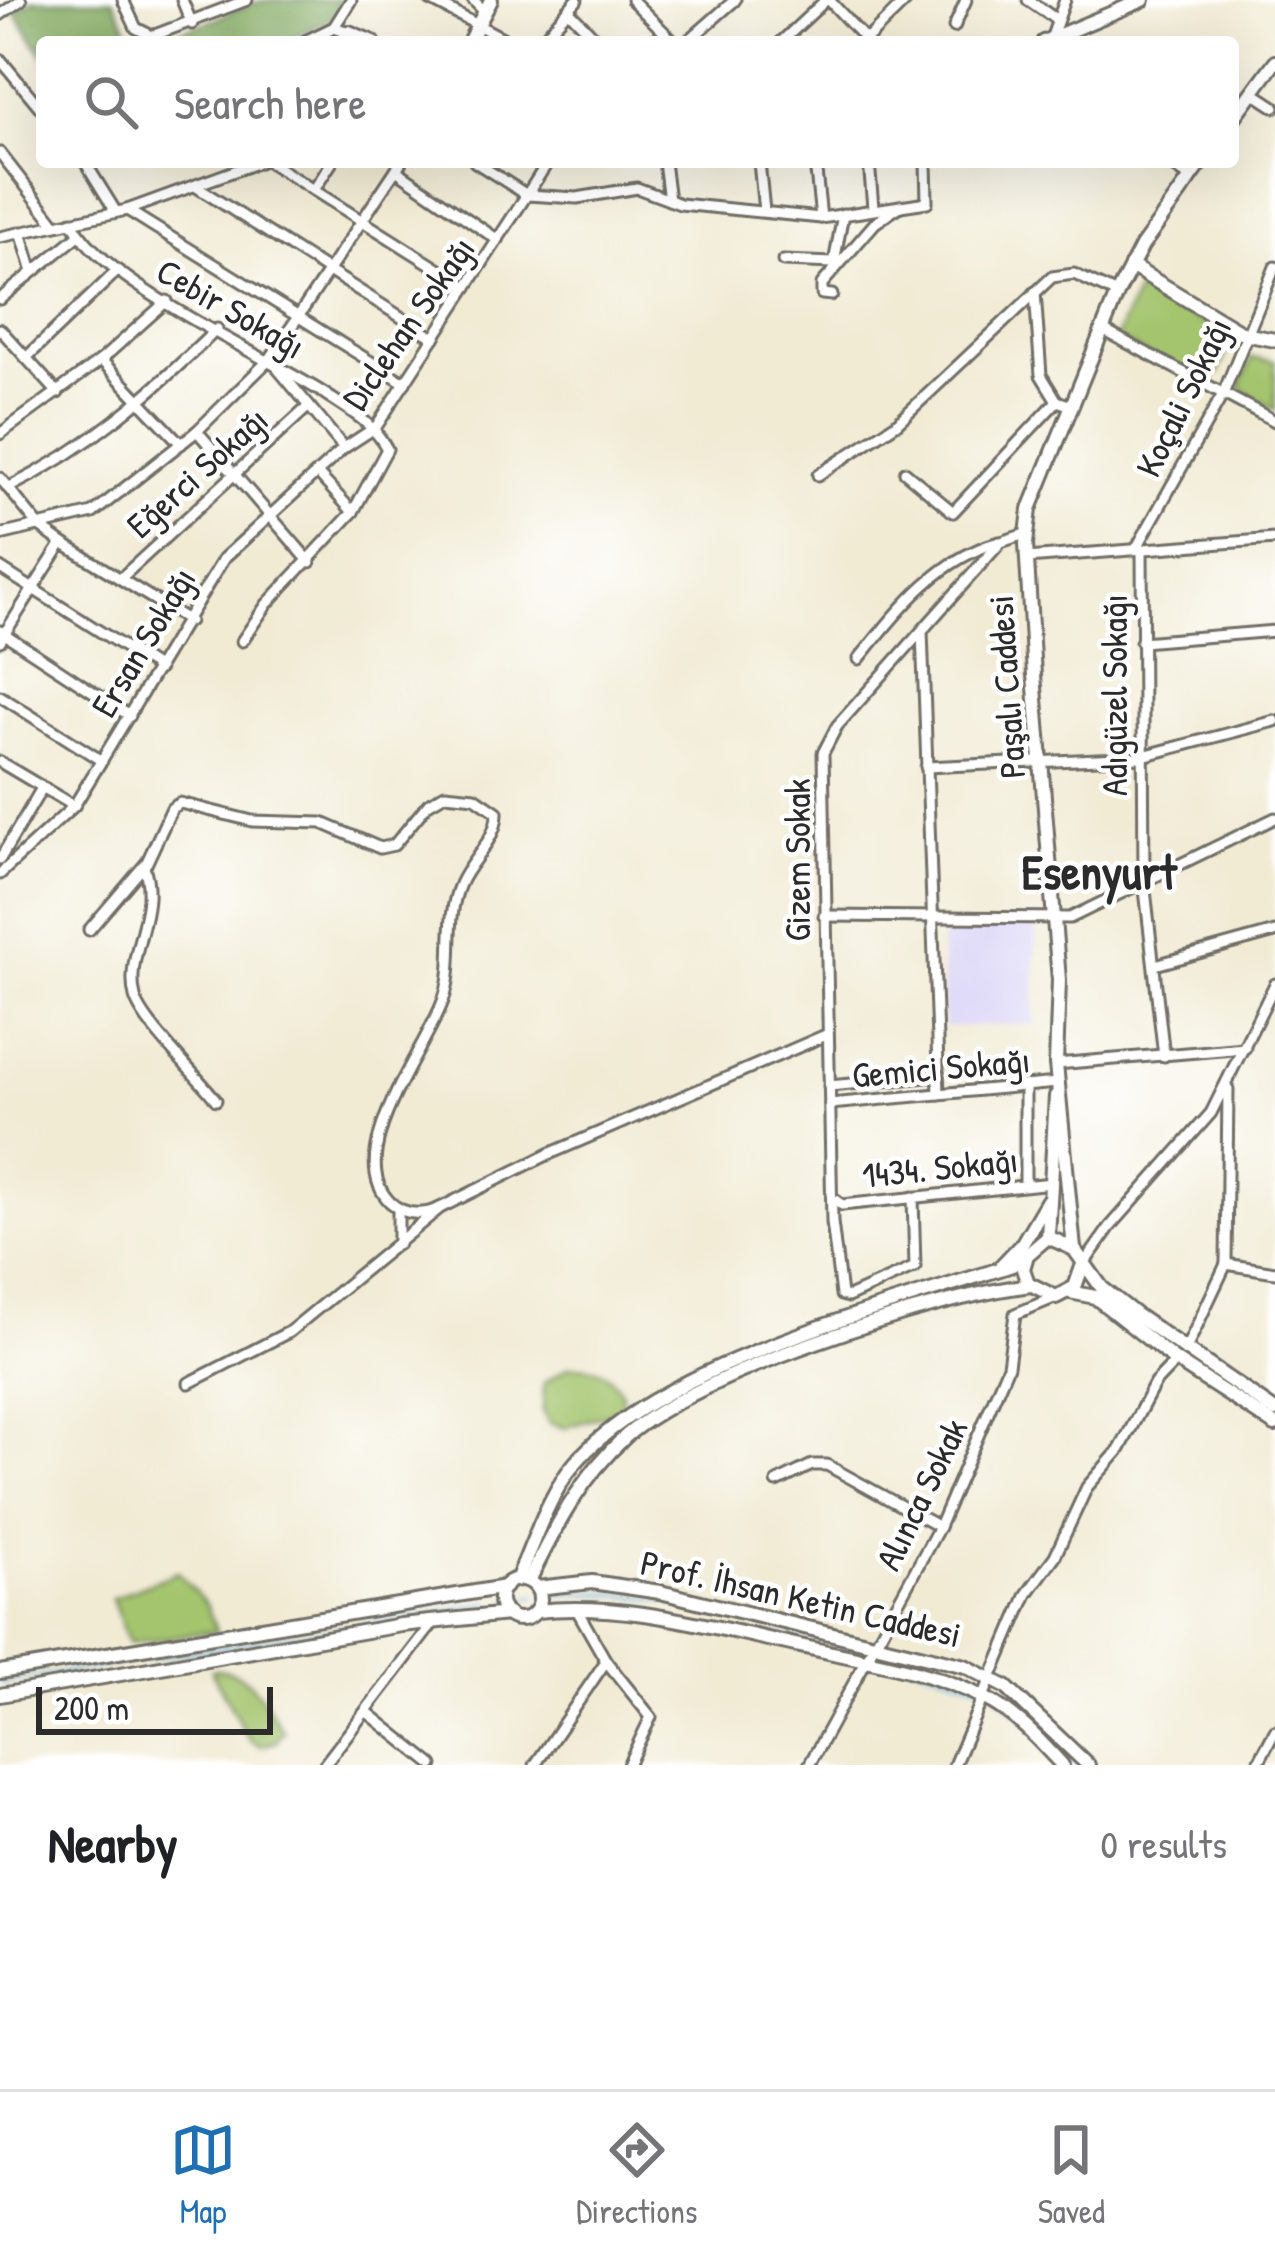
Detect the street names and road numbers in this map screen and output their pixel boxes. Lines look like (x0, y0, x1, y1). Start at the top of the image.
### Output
street label: Diclehan Sokağı (330, 226, 485, 419)
street label: Cebir Sokağı (148, 246, 314, 370)
street label: Koçali Sokağı (1123, 309, 1242, 485)
street label: Eğerci Sokağı (115, 395, 278, 548)
street label: Ersan Sokağı (79, 558, 206, 726)
street label: Paşalı Caddesi (975, 594, 1036, 780)
street label: Adıgüzel Sokağı (1089, 594, 1138, 796)
street label: Gizem Sokak (772, 779, 821, 941)
street label: Gemici Sokağı (850, 1034, 1032, 1099)
street label: 1434. Sokağı (860, 1134, 1020, 1199)
street label: Alınca Sokak (863, 1410, 978, 1578)
street label: Prof. İhsan Ketin Caddesi (636, 1537, 966, 1658)

